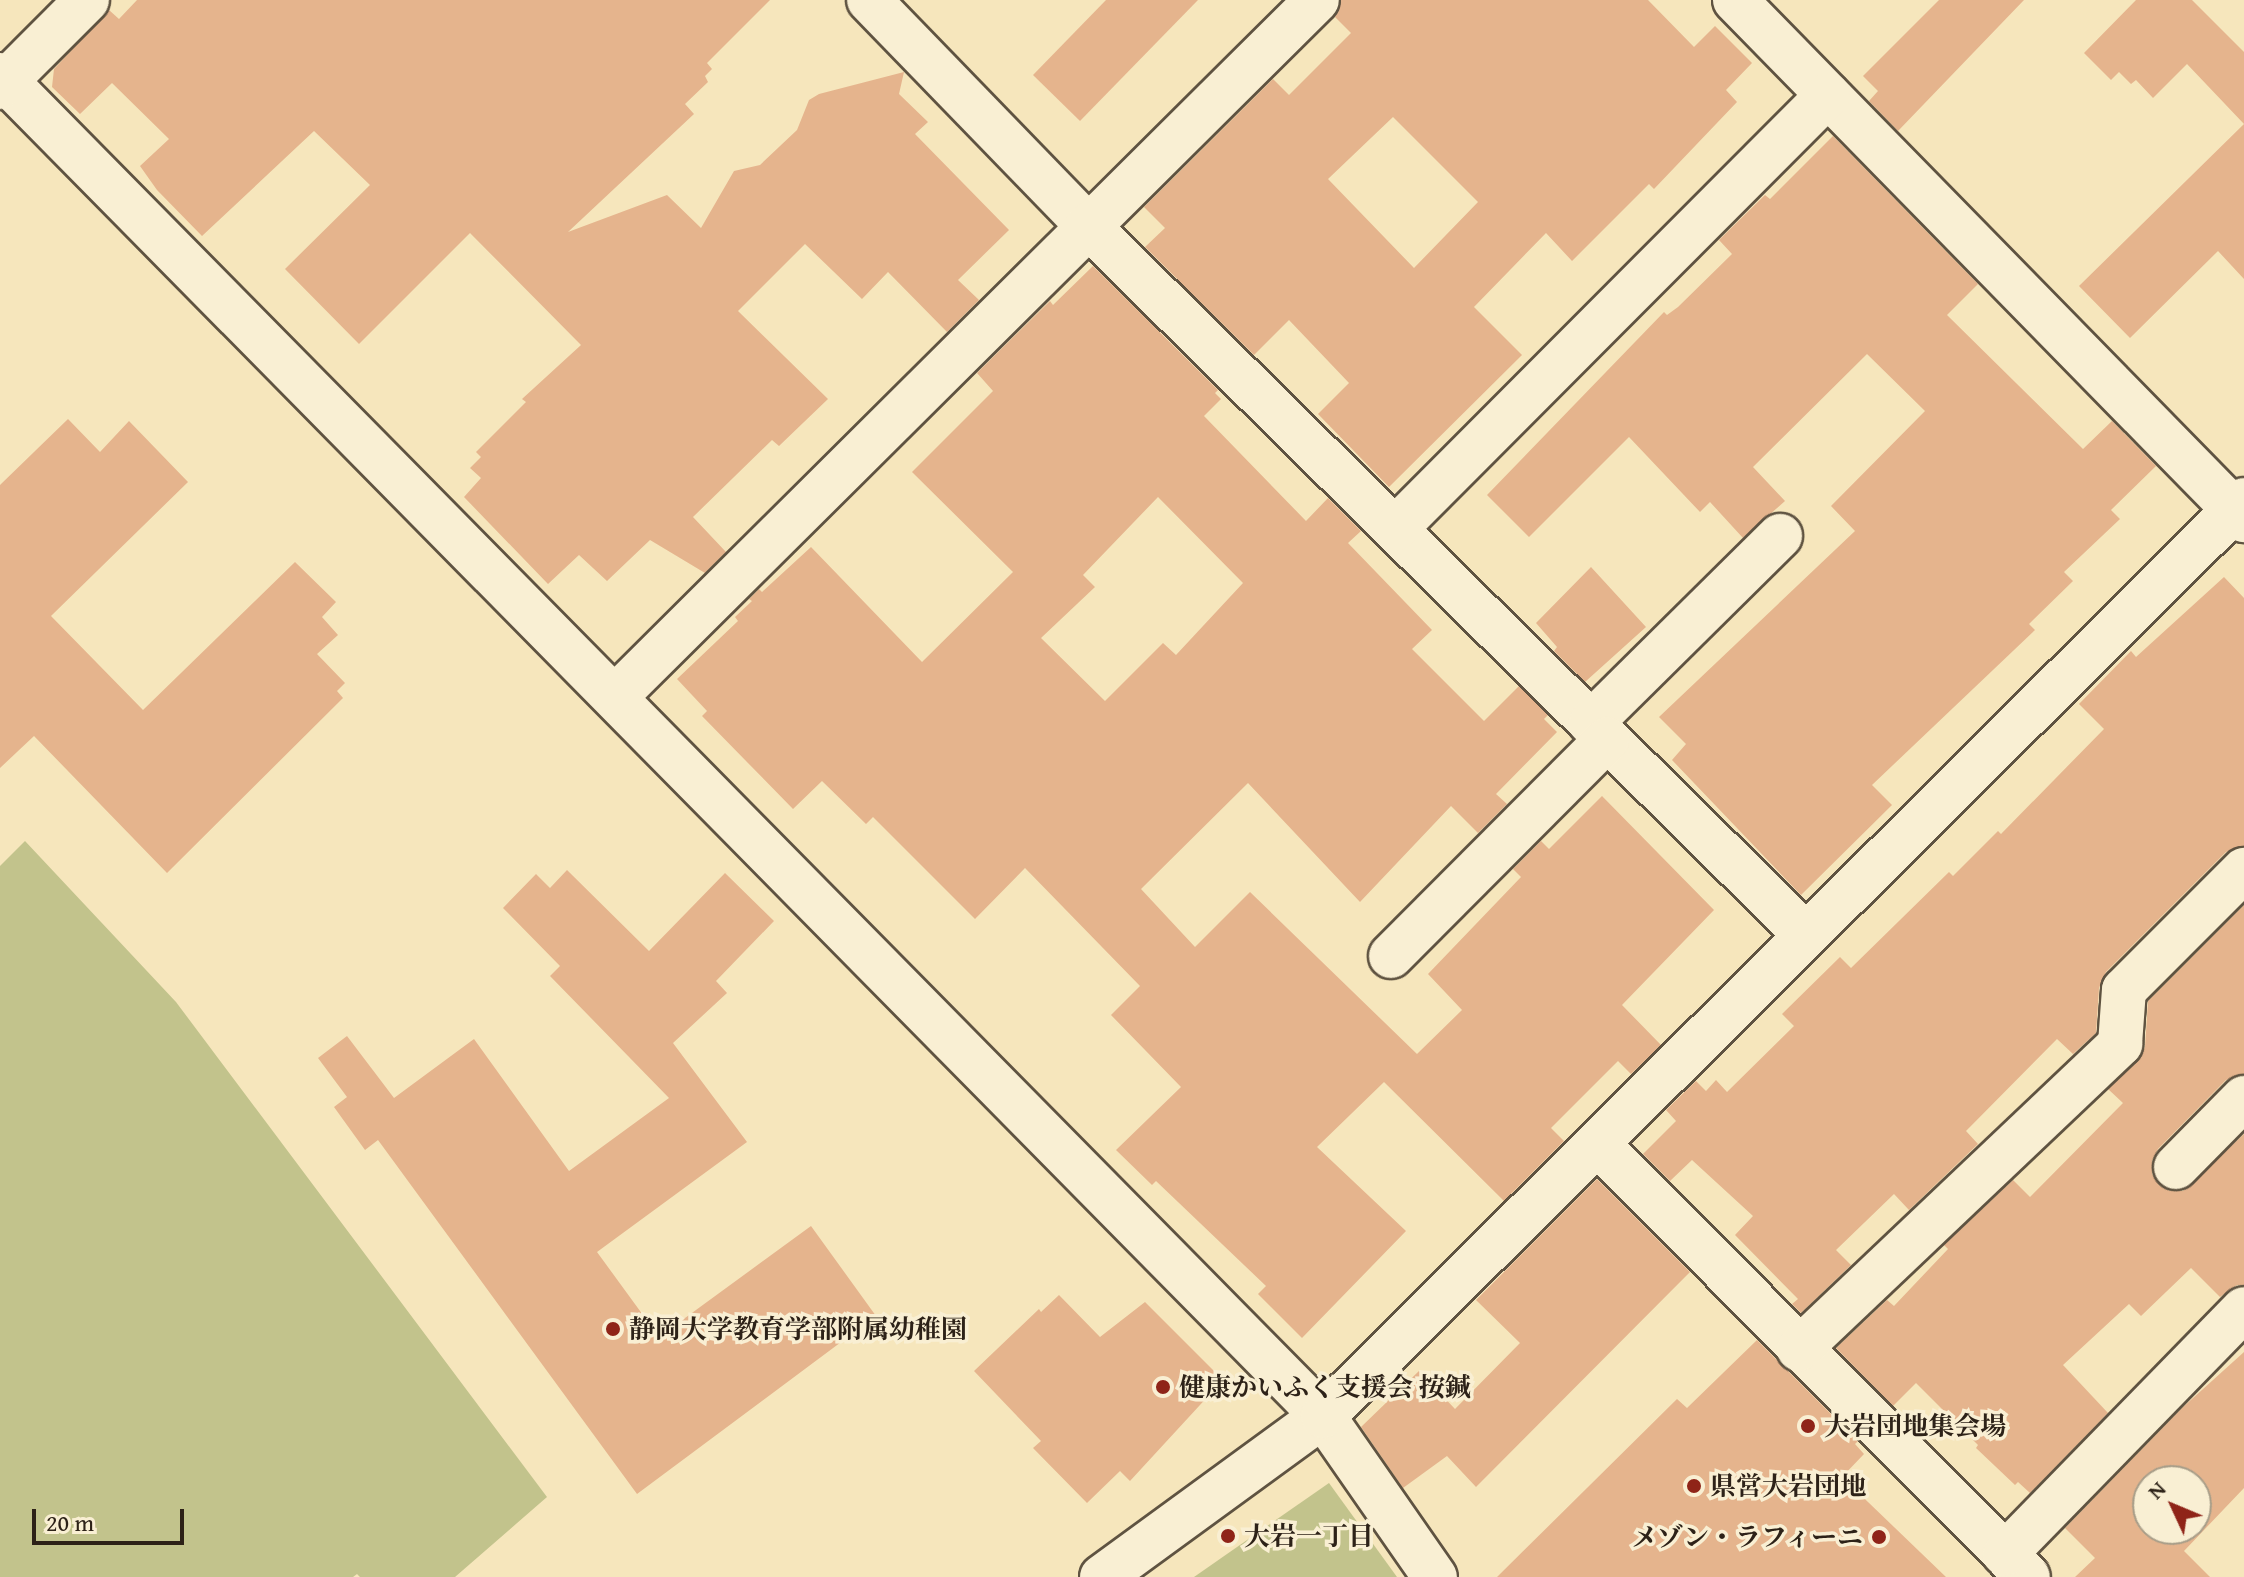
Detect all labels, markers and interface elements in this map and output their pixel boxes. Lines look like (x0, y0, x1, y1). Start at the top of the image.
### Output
place label: 静岡大学教育学部附属幼稚園 (629, 1313, 967, 1345)
marker: 静岡大学教育学部附属幼稚園 (604, 1320, 622, 1338)
place label: 健康かいふく支援会 按鍼 (1179, 1371, 1471, 1403)
marker: 健康かいふく支援会 按鍼 (1154, 1378, 1172, 1396)
place label: 大岩団地集会場 (1824, 1410, 2006, 1442)
marker: 大岩団地集会場 (1799, 1417, 1817, 1435)
north arrow (2132, 1465, 2212, 1545)
place label: 県営大岩団地 (1710, 1470, 1866, 1502)
text: N (2140, 1473, 2173, 1506)
marker: 県営大岩団地 (1685, 1477, 1703, 1495)
scale bar (36, 1493, 188, 1543)
text: 20 m (46, 1505, 94, 1540)
place label: 大岩一丁目 (1244, 1520, 1374, 1552)
place label: メゾン・ラフィーニ (1629, 1521, 1863, 1553)
marker: 大岩一丁目 (1219, 1527, 1237, 1545)
marker: メゾン・ラフィーニ (1870, 1528, 1888, 1546)

